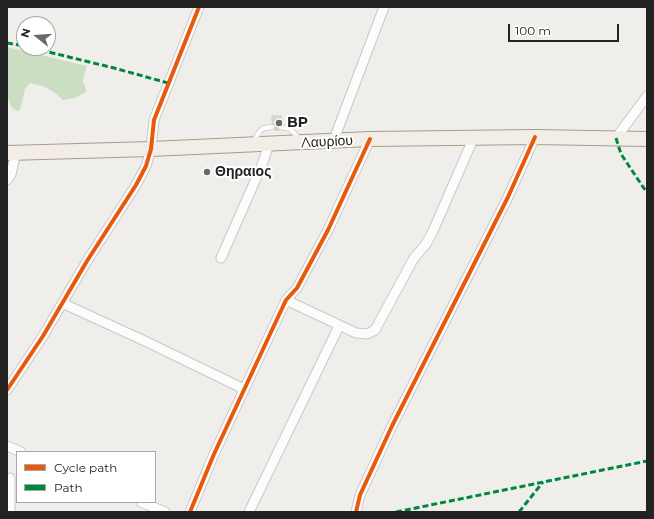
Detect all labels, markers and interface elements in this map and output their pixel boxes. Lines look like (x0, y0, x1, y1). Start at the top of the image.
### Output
north arrow (16, 16, 56, 56)
scale bar (510, 16, 621, 42)
text: 100 m (515, 23, 551, 38)
text: N (17, 26, 33, 39)
place label: BP (287, 115, 308, 131)
marker: BP (274, 118, 284, 128)
street label: Λαυρίου (301, 132, 353, 152)
place label: Θηραιος (215, 164, 271, 180)
marker: Θηραιος (202, 167, 212, 177)
legend (16, 451, 156, 503)
text: Cycle path (54, 460, 117, 475)
text: Path (54, 480, 83, 495)

